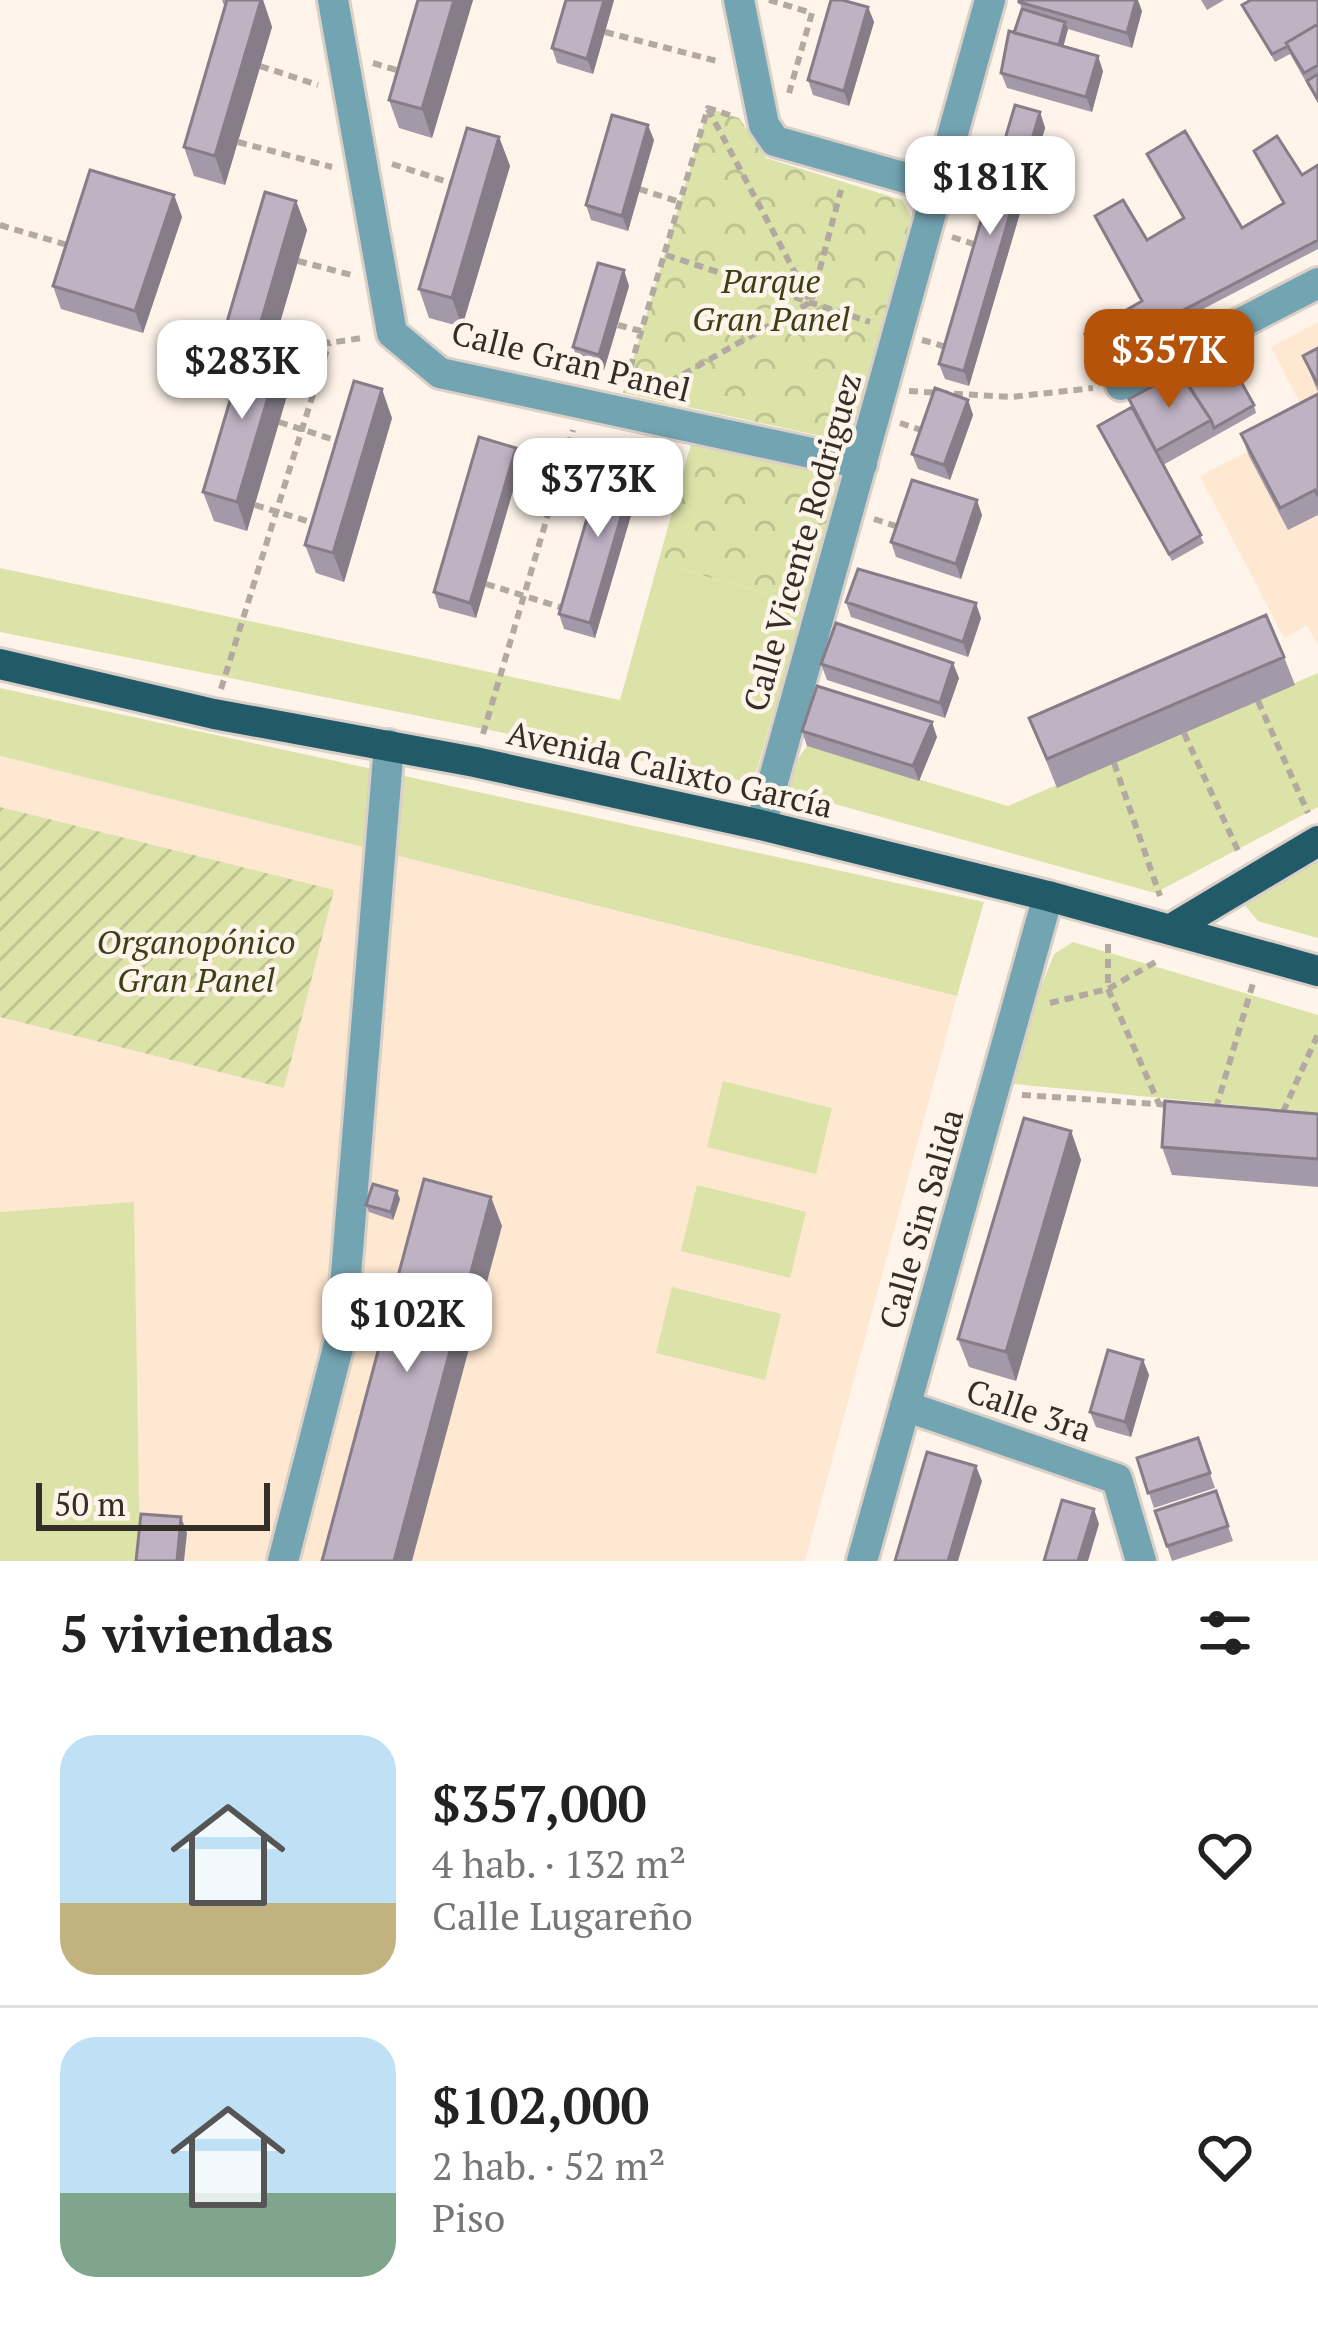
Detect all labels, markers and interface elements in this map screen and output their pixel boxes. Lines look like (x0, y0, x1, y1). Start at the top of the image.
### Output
pin: $181K (906, 136, 1074, 238)
text: $181K (932, 149, 1048, 201)
park label: Parque Gran Panel (692, 259, 850, 340)
pin: $357K (1085, 309, 1253, 411)
street label: Calle Gran Panel (447, 310, 695, 411)
pin: $283K (158, 320, 326, 422)
text: $357K (1111, 322, 1227, 374)
text: $283K (184, 333, 300, 385)
street label: Calle Vicente Rodriguez (733, 368, 870, 716)
pin: $373K (514, 438, 682, 540)
text: $373K (540, 451, 656, 503)
street label: Avenida Calixto García (503, 710, 837, 827)
park label: Organopónico Gran Panel (96, 920, 296, 1001)
street label: Calle Sin Salida (869, 1104, 972, 1334)
pin: $102K (323, 1273, 491, 1375)
text: $102K (349, 1286, 465, 1338)
street label: Calle 3ra (961, 1368, 1097, 1451)
scale bar (36, 1477, 270, 1530)
text: 50 m (54, 1482, 126, 1525)
text: 5 viviendas (60, 1599, 334, 1667)
icon: filters (1192, 1600, 1258, 1666)
text: $357,000 (432, 1769, 647, 1837)
icon: home (156, 1783, 300, 1927)
icon: heart (1192, 1822, 1258, 1888)
text: 4 hab. · 132 m² (432, 1837, 686, 1889)
text: Calle Lugareño (432, 1889, 693, 1941)
text: $102,000 (432, 2071, 649, 2139)
icon: home (156, 2085, 300, 2229)
icon: heart (1192, 2124, 1258, 2190)
text: 2 hab. · 52 m² (432, 2139, 665, 2191)
text: Piso (432, 2191, 505, 2243)

